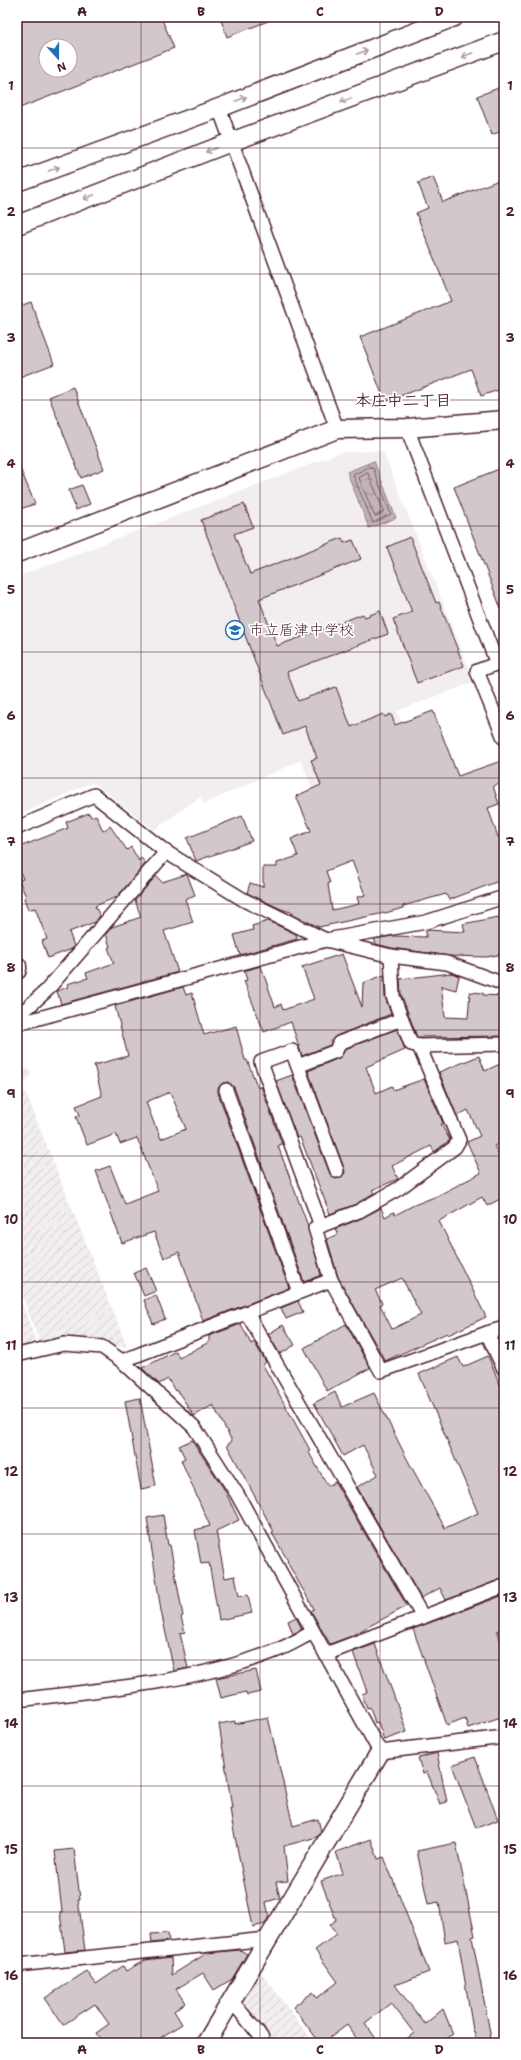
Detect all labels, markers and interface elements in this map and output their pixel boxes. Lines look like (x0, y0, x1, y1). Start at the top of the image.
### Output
text: A (77, 3, 87, 20)
text: B (197, 3, 205, 20)
text: C (316, 3, 324, 20)
text: D (434, 3, 444, 20)
north arrow (38, 38, 78, 78)
one-way arrow (356, 48, 368, 56)
one-way arrow (462, 51, 474, 59)
text: N (54, 58, 68, 76)
text: 1 (8, 77, 14, 94)
text: 1 (507, 77, 513, 94)
one-way arrow (235, 95, 247, 103)
one-way arrow (340, 96, 352, 104)
one-way arrow (205, 147, 217, 155)
one-way arrow (47, 164, 59, 172)
one-way arrow (84, 194, 96, 202)
text: 2 (6, 203, 16, 220)
text: 2 (505, 203, 515, 220)
text: 3 (6, 329, 16, 346)
text: 3 (505, 329, 515, 346)
district label: 本庄中二丁目 (355, 390, 451, 411)
text: 4 (6, 455, 16, 472)
text: 4 (505, 455, 515, 472)
text: 5 (7, 581, 15, 598)
text: 5 (506, 581, 514, 598)
school or university icon: 市立盾津中学校 (224, 619, 246, 641)
place label: 市立盾津中学校 (249, 620, 354, 640)
text: 6 (6, 707, 16, 724)
text: 6 (505, 707, 515, 724)
text: 7 (6, 833, 16, 850)
text: 7 (505, 833, 515, 850)
text: 8 (6, 959, 16, 976)
text: 8 (505, 959, 515, 976)
text: 9 (6, 1085, 16, 1102)
text: 9 (505, 1085, 515, 1102)
text: 10 (4, 1211, 18, 1228)
text: 10 (503, 1211, 517, 1228)
text: 11 (5, 1337, 17, 1354)
text: 11 (504, 1337, 516, 1354)
text: 12 (4, 1463, 18, 1480)
text: 12 (503, 1463, 517, 1480)
text: 13 (4, 1589, 18, 1606)
text: 13 (503, 1589, 517, 1606)
text: 14 (4, 1715, 18, 1732)
text: 14 (503, 1715, 517, 1732)
text: 15 (4, 1841, 18, 1858)
text: 15 (503, 1841, 517, 1858)
text: 16 (4, 1967, 18, 1984)
text: 16 (503, 1967, 517, 1984)
text: A (77, 2041, 87, 2058)
text: B (197, 2041, 205, 2058)
text: C (316, 2041, 324, 2058)
text: D (434, 2041, 444, 2058)

